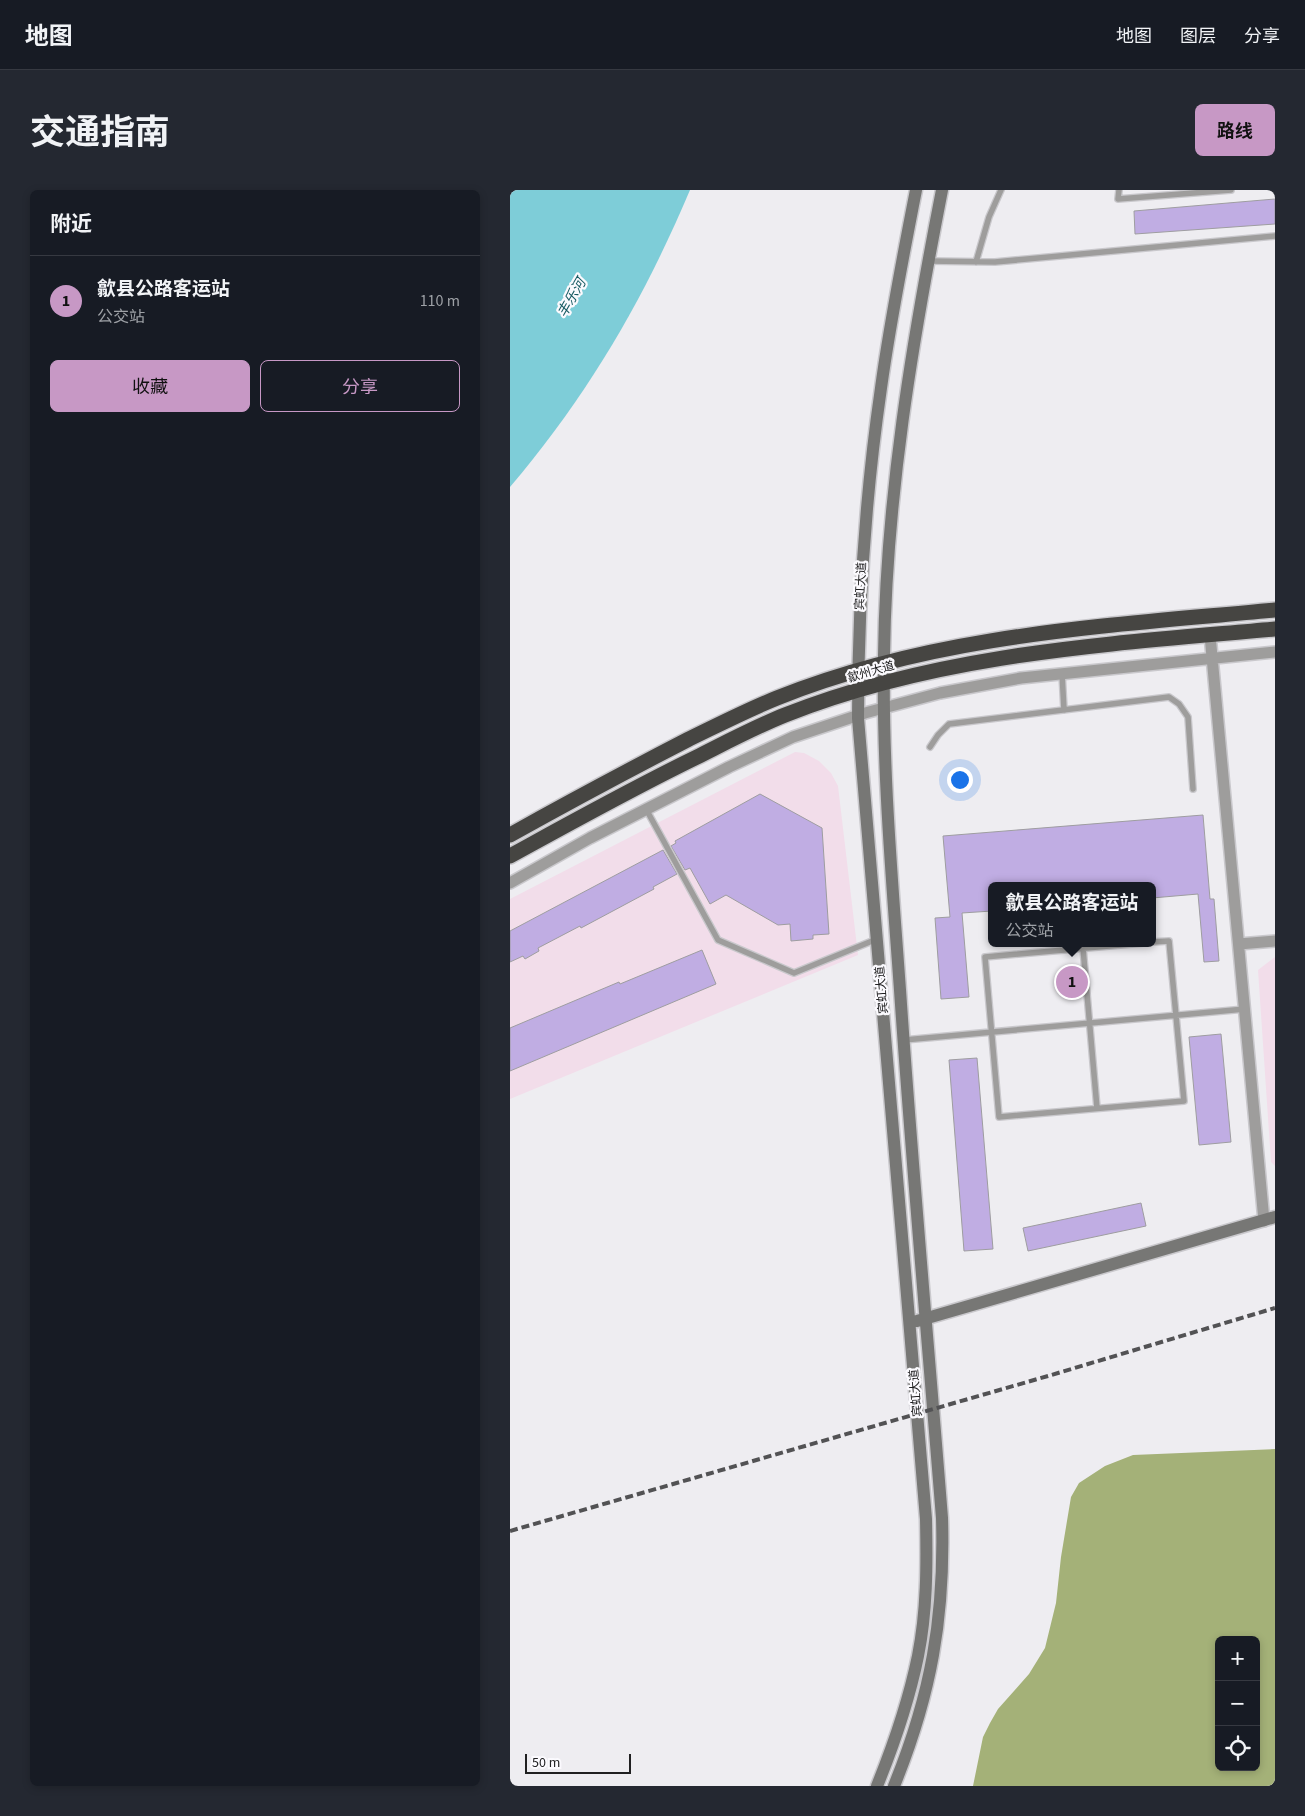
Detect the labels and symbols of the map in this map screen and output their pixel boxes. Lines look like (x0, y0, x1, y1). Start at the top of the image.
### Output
water label: 丰乐河 (553, 272, 593, 321)
street label: 宾虹大道 (851, 562, 871, 610)
street label: 歙州大道 (846, 657, 896, 687)
your location (947, 767, 973, 793)
pin: 1 (1056, 963, 1088, 1001)
street label: 宾虹大道 (871, 965, 893, 1015)
street label: 宾虹大道 (905, 1368, 927, 1418)
scale bar (525, 1751, 631, 1774)

